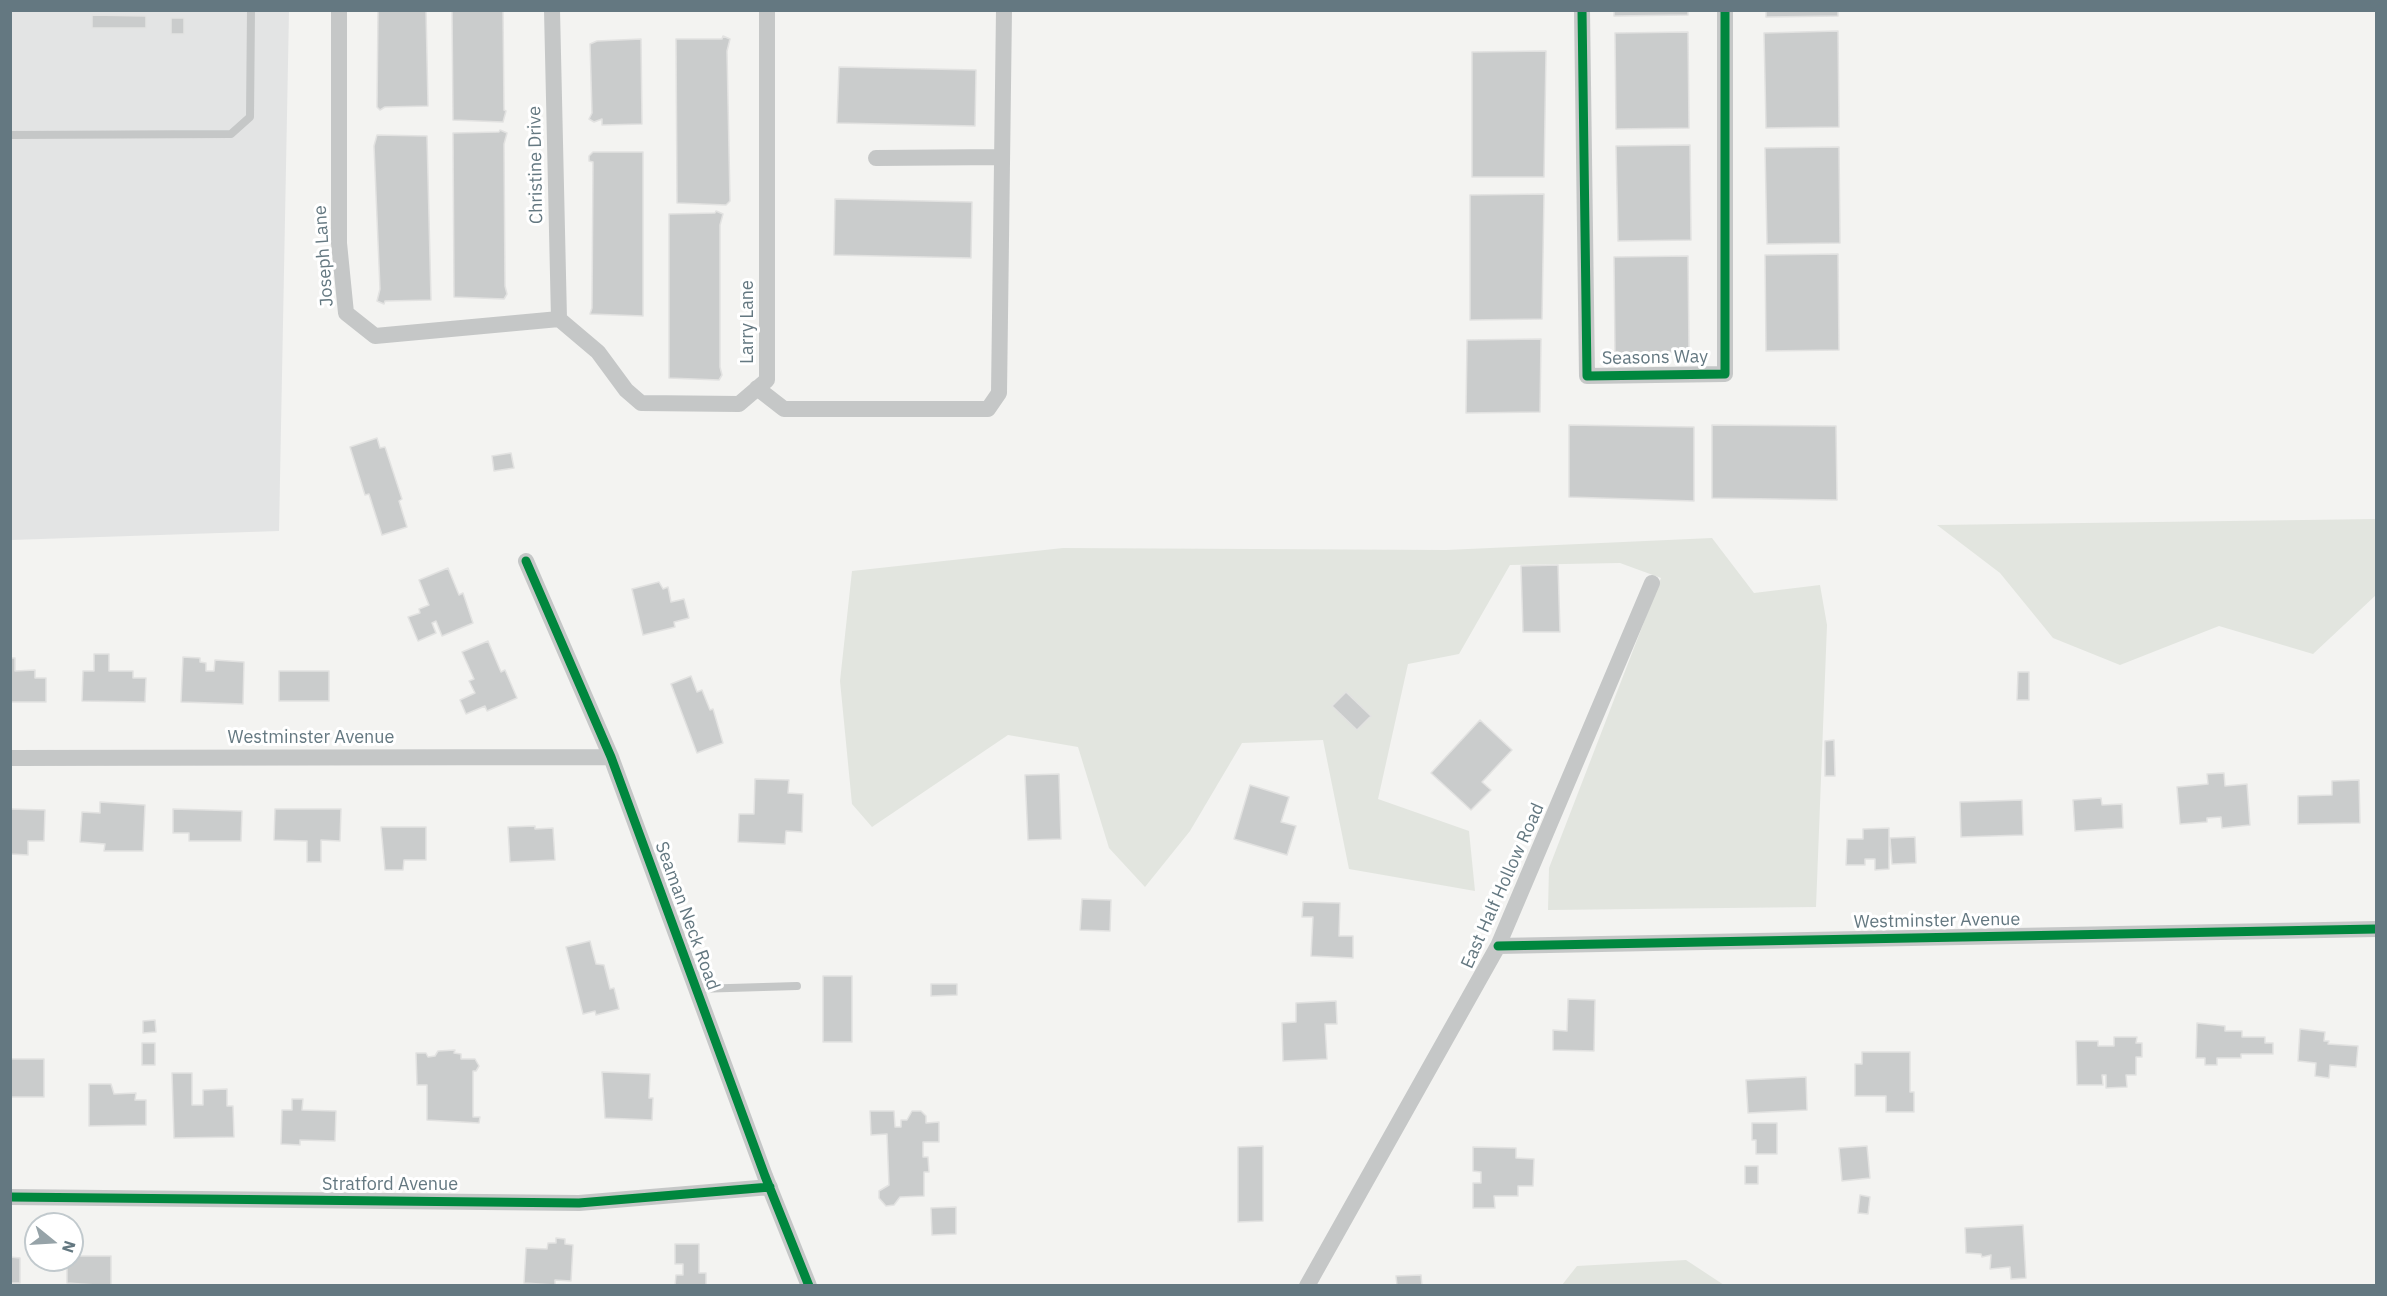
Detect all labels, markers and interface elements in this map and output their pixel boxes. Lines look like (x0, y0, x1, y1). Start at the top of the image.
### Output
street label: Christine Drive (524, 106, 548, 224)
street label: Joseph Lane (310, 205, 338, 307)
street label: Larry Lane (737, 280, 759, 364)
street label: Seasons Way (1602, 346, 1708, 370)
street label: Westminster Avenue (228, 727, 394, 749)
street label: East Half Hollow Road (1457, 800, 1549, 972)
street label: Seaman Neck Road (650, 839, 724, 993)
street label: Westminster Avenue (1853, 909, 2021, 933)
street label: Stratford Avenue (322, 1174, 458, 1196)
north arrow (24, 1212, 84, 1272)
text: N (58, 1238, 81, 1256)

